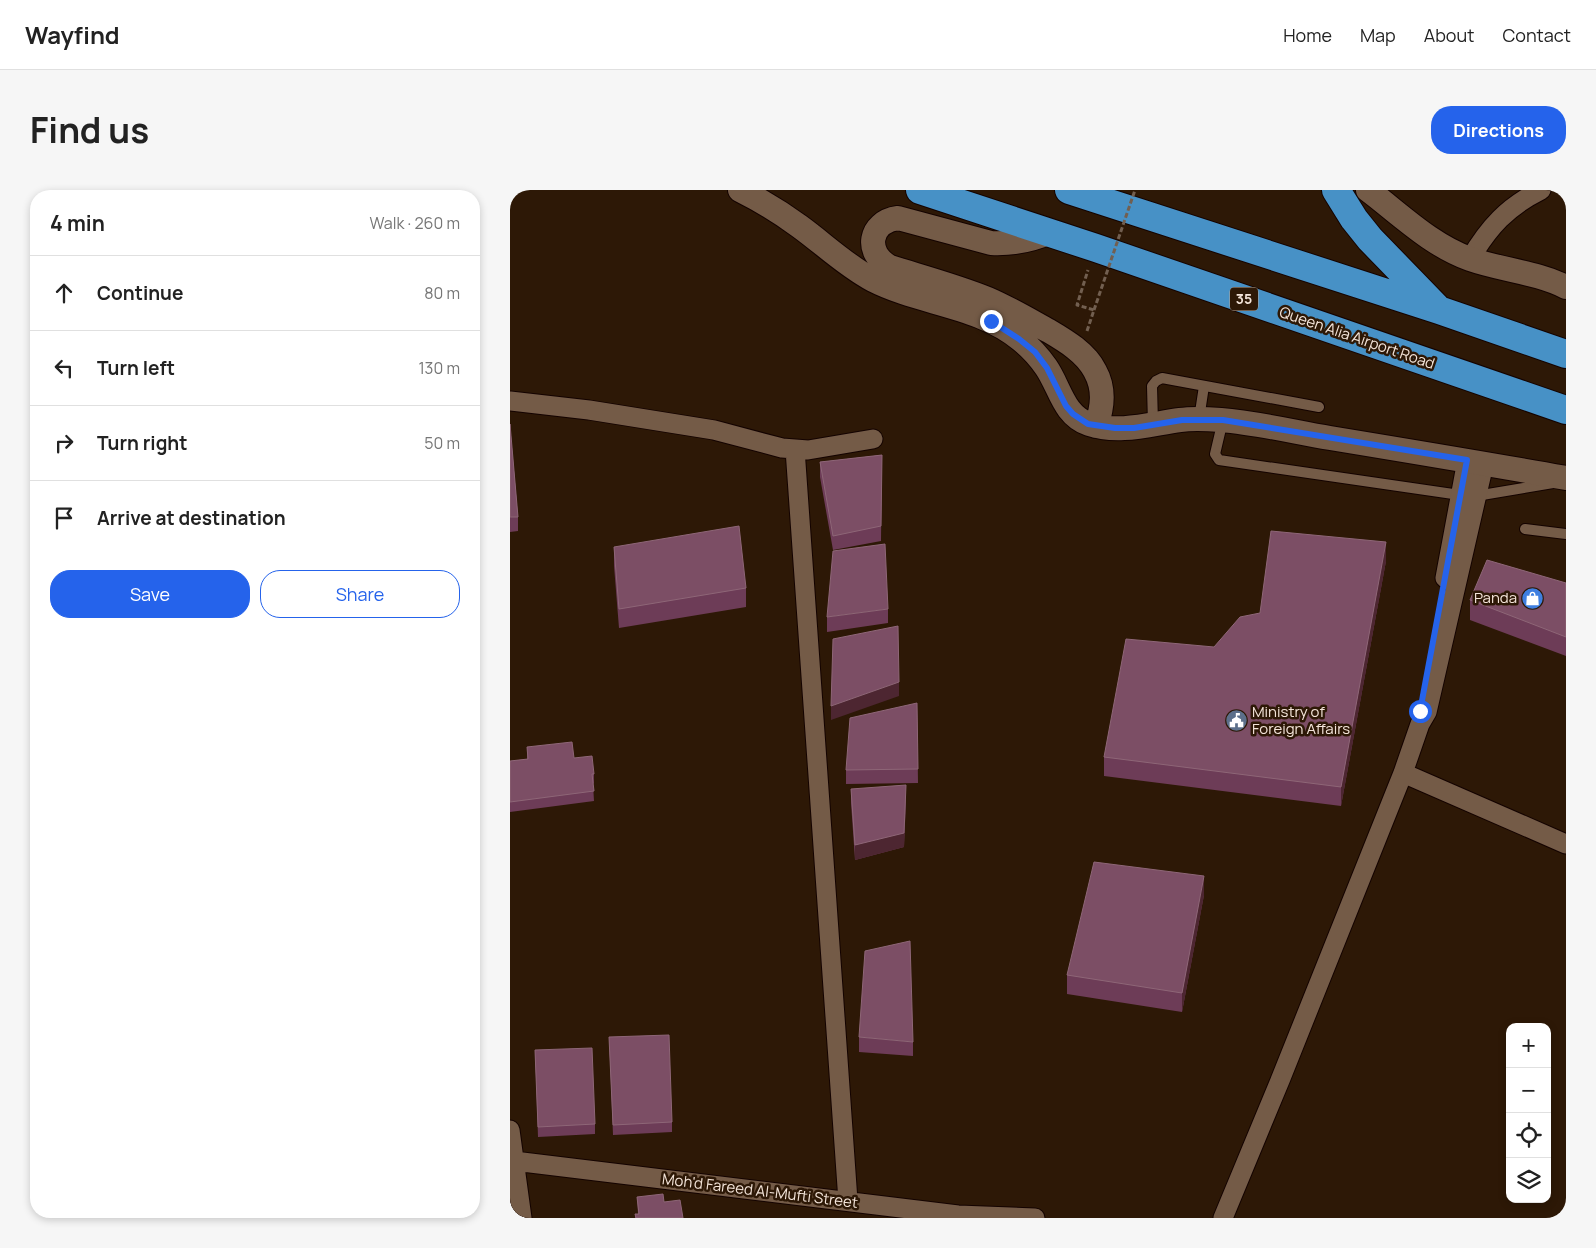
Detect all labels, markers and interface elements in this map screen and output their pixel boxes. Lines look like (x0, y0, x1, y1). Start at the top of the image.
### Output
text: Wayfind (25, 18, 120, 51)
text: Home (1283, 23, 1332, 47)
text: Map (1360, 23, 1396, 47)
text: About (1424, 23, 1474, 47)
text: Contact (1502, 23, 1571, 47)
text: Find us (30, 106, 149, 154)
button: Directions (1431, 106, 1566, 154)
text: 4 min (50, 209, 105, 237)
text: Walk · 260 m (370, 212, 460, 234)
icon: ahead (50, 279, 78, 307)
text: Continue (97, 280, 183, 306)
text: 80 m (424, 282, 460, 304)
road number: 35 (1230, 288, 1258, 310)
street label: Queen Alia Airport Road (1277, 301, 1438, 374)
route end (980, 310, 1003, 333)
icon: left (50, 354, 78, 382)
text: Turn left (97, 355, 175, 381)
text: 130 m (418, 357, 460, 379)
icon: right (50, 429, 78, 457)
text: Turn right (97, 430, 187, 456)
text: 50 m (424, 432, 460, 454)
icon: arrive (50, 504, 78, 532)
text: Arrive at destination (97, 505, 286, 531)
button: Save (50, 570, 250, 618)
button: Share (260, 570, 460, 618)
shop icon: Panda (1521, 586, 1545, 610)
place label: Panda (1474, 587, 1517, 608)
route start (1409, 700, 1432, 723)
place label: Ministry of Foreign Affairs (1252, 701, 1350, 739)
public building icon: Ministry of Foreign Affairs (1224, 709, 1248, 733)
map controls (1506, 1023, 1551, 1203)
button: + (1506, 1023, 1551, 1068)
button: − (1506, 1068, 1551, 1113)
button: locate (1506, 1113, 1551, 1158)
button: layers (1506, 1158, 1551, 1203)
street label: Moh'd Fareed Al-Mufti Street (661, 1168, 859, 1213)

